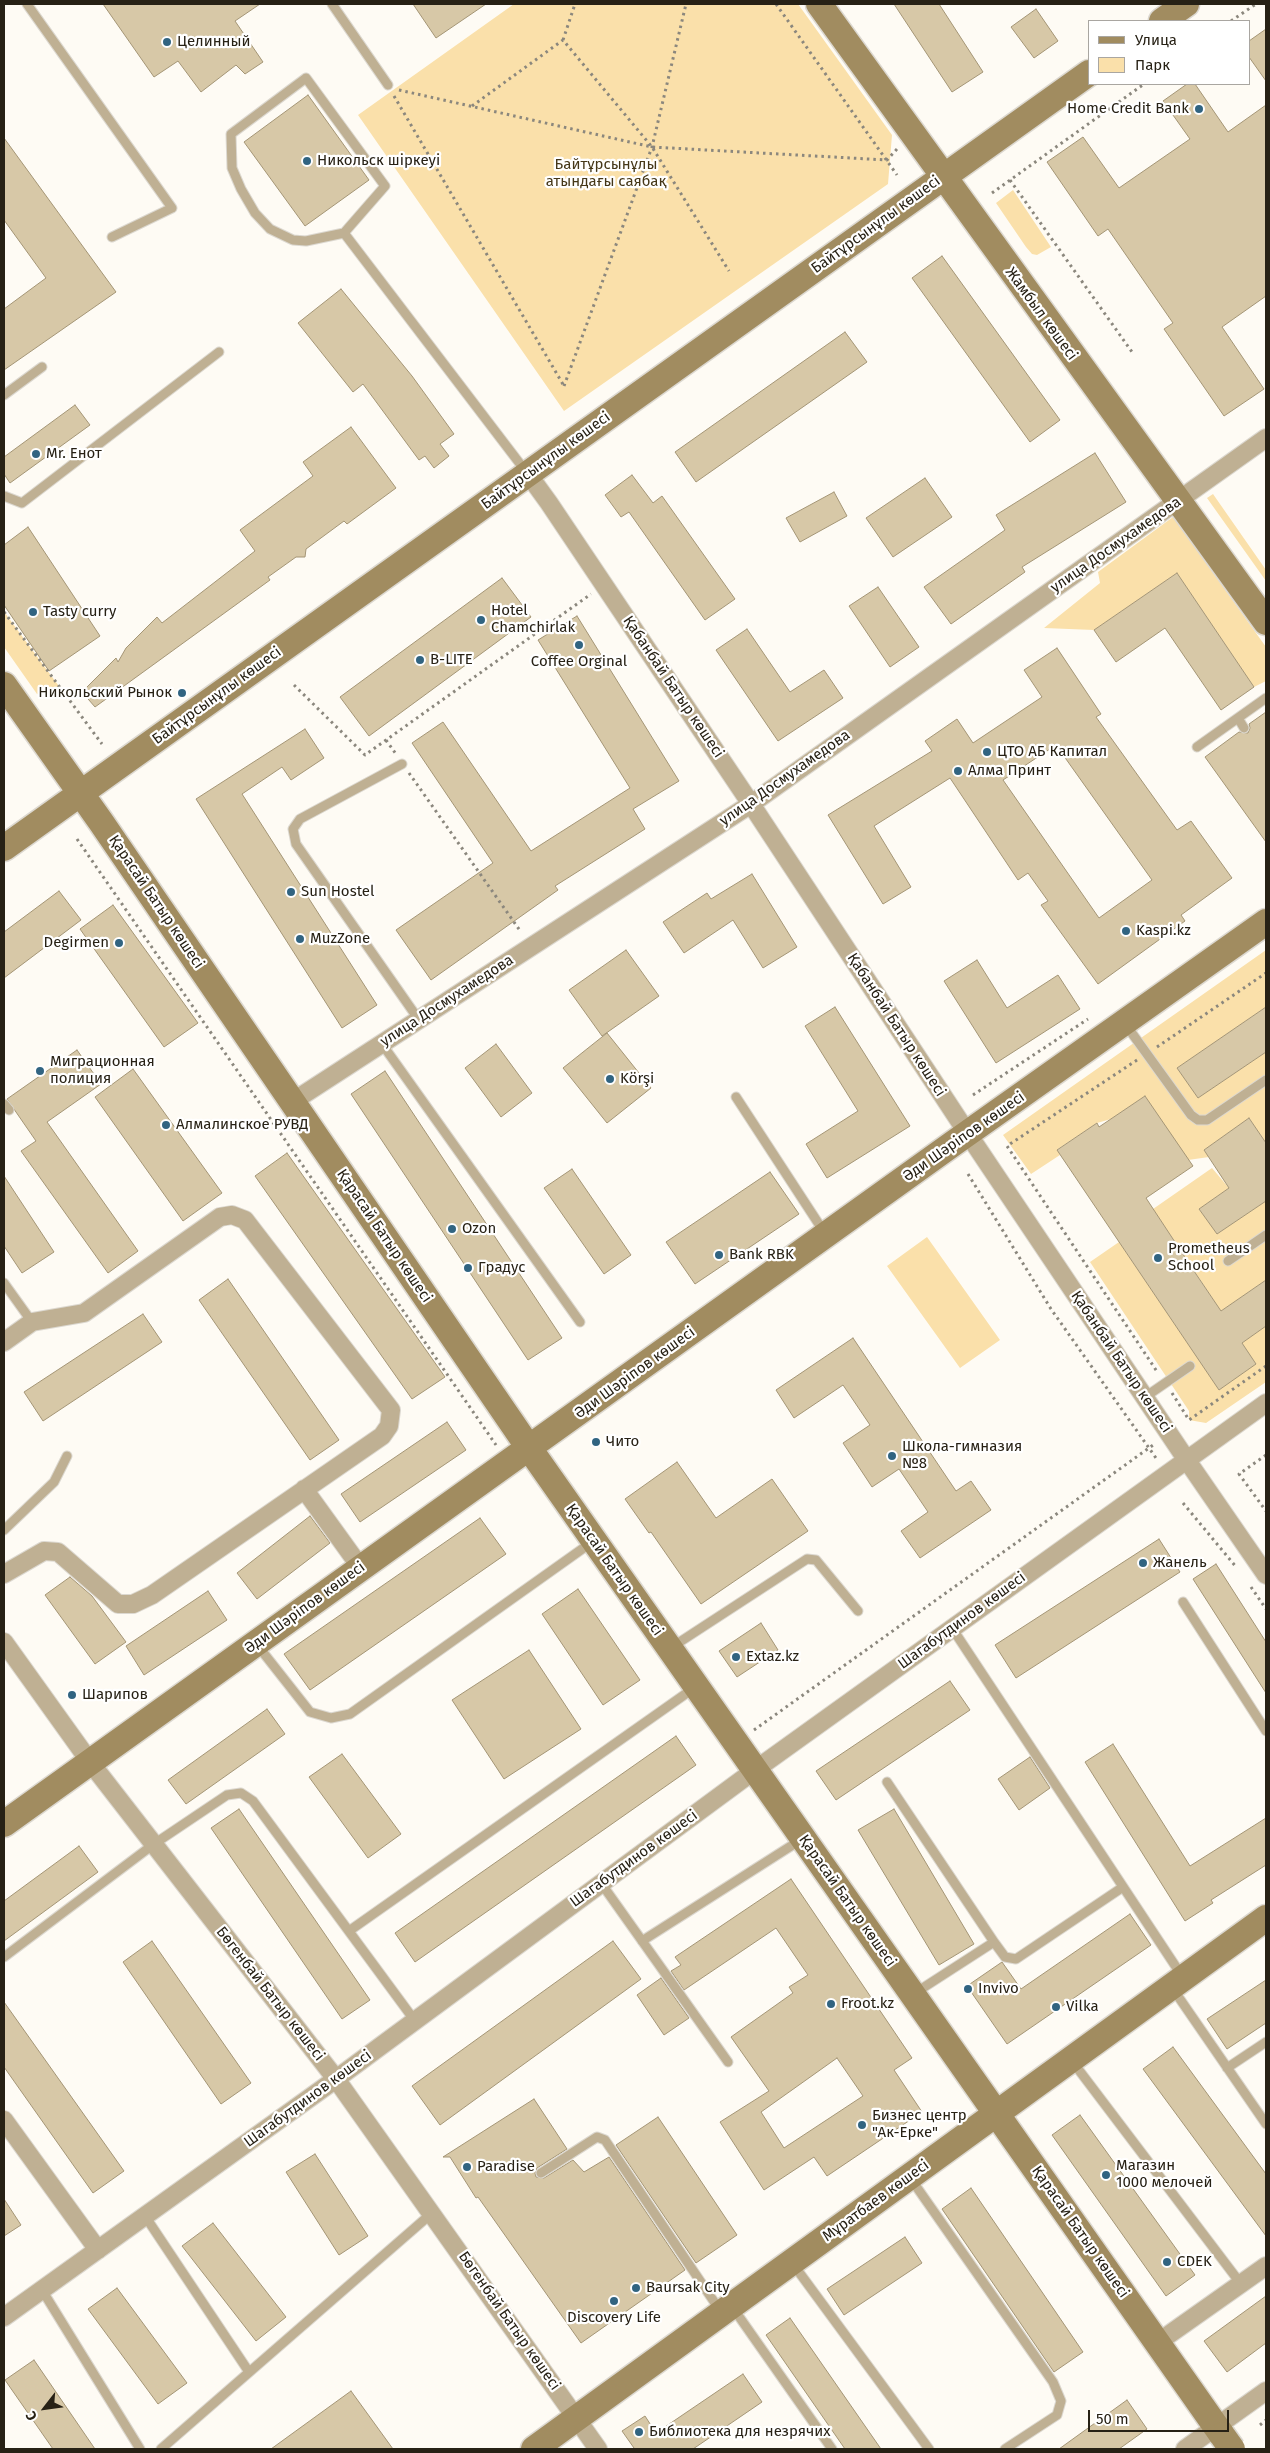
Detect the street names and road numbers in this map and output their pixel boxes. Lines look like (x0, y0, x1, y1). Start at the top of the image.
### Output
street label: Байтұрсынұлы көшесі (808, 172, 944, 278)
street label: Жамбыл көшесі (1001, 264, 1081, 364)
street label: Байтұрсынұлы көшесі (478, 408, 614, 514)
street label: улица Досмухамедова (1047, 493, 1185, 597)
street label: Қабанбай Батыр көшесі (619, 613, 727, 761)
street label: Байтұрсынұлы көшесі (149, 643, 285, 749)
street label: улица Досмухамедова (716, 726, 854, 830)
street label: Қарасай Батыр көшесі (105, 832, 207, 972)
street label: Қабанбай Батыр көшесі (843, 950, 949, 1100)
street label: улица Досмухамедова (377, 951, 517, 1051)
street label: Әди Шәріпов көшесі (900, 1088, 1028, 1186)
street label: Қарасай Батыр көшесі (333, 1166, 435, 1306)
street label: Қабанбай Батыр көшесі (1067, 1288, 1175, 1436)
street label: Әди Шәріпов көшесі (571, 1323, 699, 1423)
street label: Қарасай Батыр көшесі (562, 1500, 666, 1640)
street label: Әди Шәріпов көшесі (241, 1558, 369, 1658)
street label: Шагабутдинов көшесі (895, 1569, 1029, 1673)
street label: Шагабутдинов көшесі (567, 1807, 701, 1911)
street label: Қарасай Батыр көшесі (795, 1831, 899, 1971)
street label: Бөгенбай Батыр көшесі (212, 1923, 328, 2065)
street label: Шагабутдинов көшесі (241, 2047, 375, 2151)
street label: Мұратбаев көшесі (819, 2156, 933, 2246)
street label: Қарасай Батыр көшесі (1028, 2162, 1132, 2302)
street label: Бөгенбай Батыр көшесі (454, 2248, 564, 2394)

